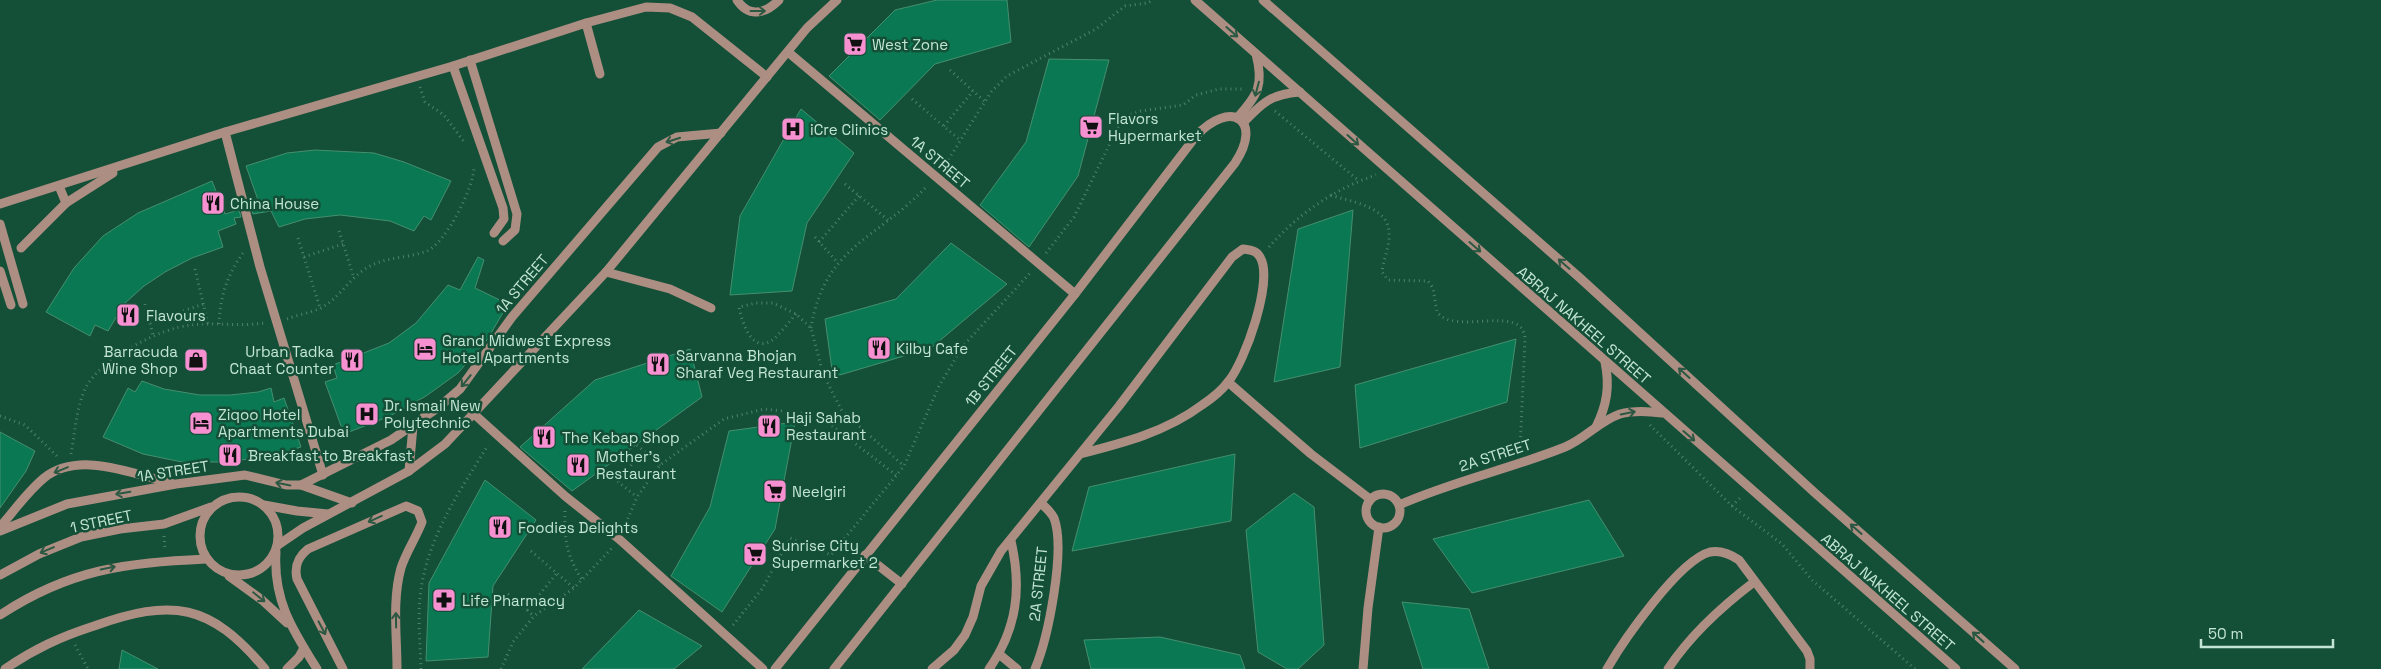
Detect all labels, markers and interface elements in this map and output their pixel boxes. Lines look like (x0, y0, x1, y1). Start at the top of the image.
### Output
one-way arrow (749, 6, 765, 16)
one-way arrow (1225, 26, 1238, 38)
supermarket icon: West Zone (842, 31, 868, 57)
place label: West Zone (872, 35, 948, 54)
one-way arrow (1252, 81, 1262, 97)
place label: Flavors Hypermarket (1108, 109, 1202, 145)
supermarket icon: Flavors Hypermarket (1078, 114, 1104, 140)
hospital icon: iCre Clinics (780, 116, 806, 142)
place label: iCre Clinics (810, 120, 888, 139)
street label: 1A STREET (906, 132, 974, 193)
one-way arrow (1347, 134, 1360, 146)
one-way arrow (665, 135, 681, 145)
restaurant icon: China House (200, 190, 226, 216)
place label: China House (230, 194, 319, 213)
one-way arrow (1468, 242, 1481, 253)
street label: 1A STREET (492, 250, 553, 318)
one-way arrow (1557, 258, 1570, 270)
street label: ABRAJ NAKHEEL STREET (1513, 262, 1655, 388)
restaurant icon: Flavours (115, 302, 141, 328)
place label: Flavours (146, 306, 206, 325)
place label: Grand Midwest Express Hotel Apartments (442, 331, 611, 367)
restaurant icon: Kilby Cafe (866, 335, 892, 361)
hotel icon: Grand Midwest Express Hotel Apartments (412, 336, 438, 362)
place label: Kilby Cafe (896, 339, 968, 358)
place label: Barracuda Wine Shop (102, 342, 178, 378)
place label: Urban Tadka Chaat Counter (229, 342, 334, 378)
street label: 1B STREET (961, 342, 1021, 410)
place label: Sarvanna Bhojan Sharaf Veg Restaurant (676, 346, 839, 382)
shop icon: Barracuda Wine Shop (183, 347, 209, 373)
restaurant icon: Urban Tadka Chaat Counter (339, 347, 365, 373)
restaurant icon: Sarvanna Bhojan Sharaf Veg Restaurant (645, 351, 671, 377)
one-way arrow (1677, 367, 1690, 379)
one-way arrow (460, 375, 472, 388)
place label: Dr. Ismail New Polytechnic (384, 396, 481, 432)
hospital icon: Dr. Ismail New Polytechnic (354, 401, 380, 427)
place label: Ziqoo Hotel Apartments Dubai (218, 405, 349, 441)
one-way arrow (1620, 407, 1636, 417)
place label: Haji Sahab Restaurant (786, 408, 867, 444)
hotel icon: Ziqoo Hotel Apartments Dubai (188, 410, 214, 436)
restaurant icon: Haji Sahab Restaurant (756, 413, 782, 439)
restaurant icon: The Kebap Shop (531, 424, 557, 450)
place label: The Kebap Shop (562, 428, 680, 447)
one-way arrow (1682, 430, 1695, 442)
street label: 2A STREET (1456, 434, 1534, 476)
restaurant icon: Breakfast to Breakfast (217, 442, 243, 468)
place label: Breakfast to Breakfast (248, 446, 413, 465)
place label: Mother's Restaurant (596, 447, 677, 483)
restaurant icon: Mother's Restaurant (565, 452, 591, 478)
street label: 1A STREET (136, 456, 210, 486)
one-way arrow (54, 465, 69, 475)
supermarket icon: Neelgiri (762, 478, 788, 504)
one-way arrow (275, 479, 291, 488)
place label: Neelgiri (792, 482, 846, 501)
one-way arrow (115, 489, 131, 499)
street label: 1 STREET (68, 505, 134, 537)
restaurant icon: Foodies Delights (487, 514, 513, 540)
one-way arrow (368, 515, 383, 525)
place label: Foodies Delights (518, 518, 638, 537)
one-way arrow (1850, 524, 1863, 535)
street label: ABRAJ NAKHEEL STREET (1817, 529, 1959, 655)
place label: Sunrise City Supermarket 2 (772, 536, 878, 572)
supermarket icon: Sunrise City Supermarket 2 (742, 541, 768, 567)
one-way arrow (40, 546, 55, 556)
street label: 2A STREET (1025, 546, 1051, 622)
one-way arrow (100, 563, 116, 572)
pharmacy icon: Life Pharmacy (431, 587, 457, 613)
place label: Life Pharmacy (462, 591, 565, 610)
one-way arrow (252, 592, 265, 603)
one-way arrow (392, 613, 401, 629)
scale bar (2201, 616, 2334, 648)
one-way arrow (318, 620, 327, 635)
text: 50 m (2208, 624, 2243, 643)
one-way arrow (1972, 631, 1985, 642)

